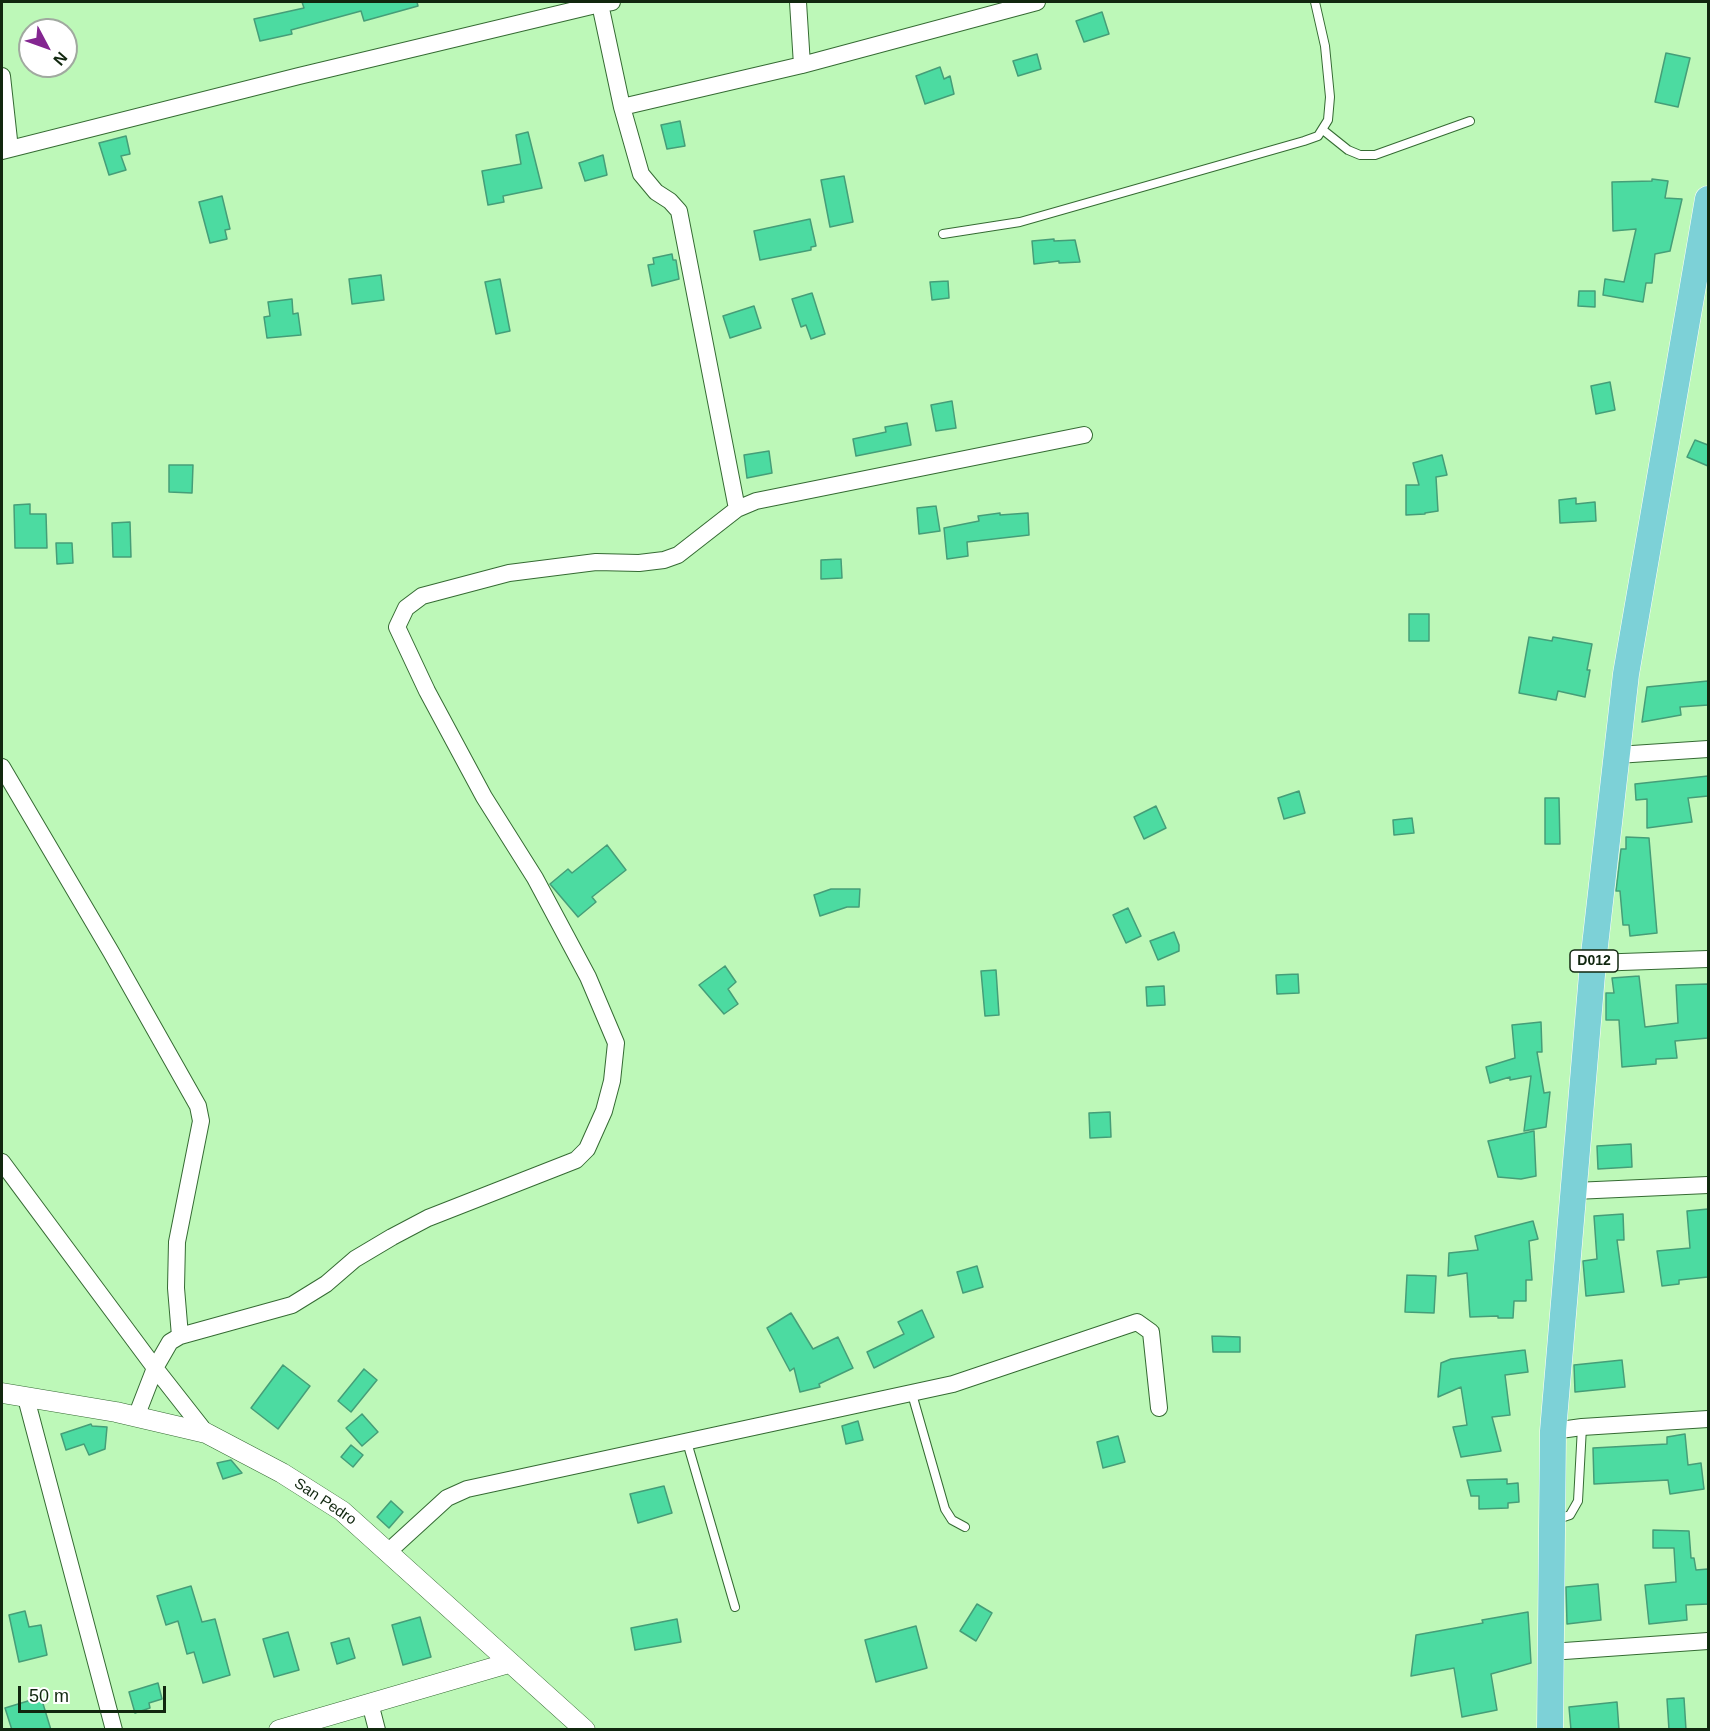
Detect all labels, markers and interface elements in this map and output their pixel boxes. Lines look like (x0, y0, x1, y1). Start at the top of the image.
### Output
north arrow (18, 18, 78, 78)
text: N (50, 49, 71, 69)
road number: D012 (1570, 950, 1618, 972)
street label: San Pedro (291, 1475, 359, 1529)
scale bar (21, 1674, 170, 1712)
text: 50 m (29, 1686, 69, 1706)

